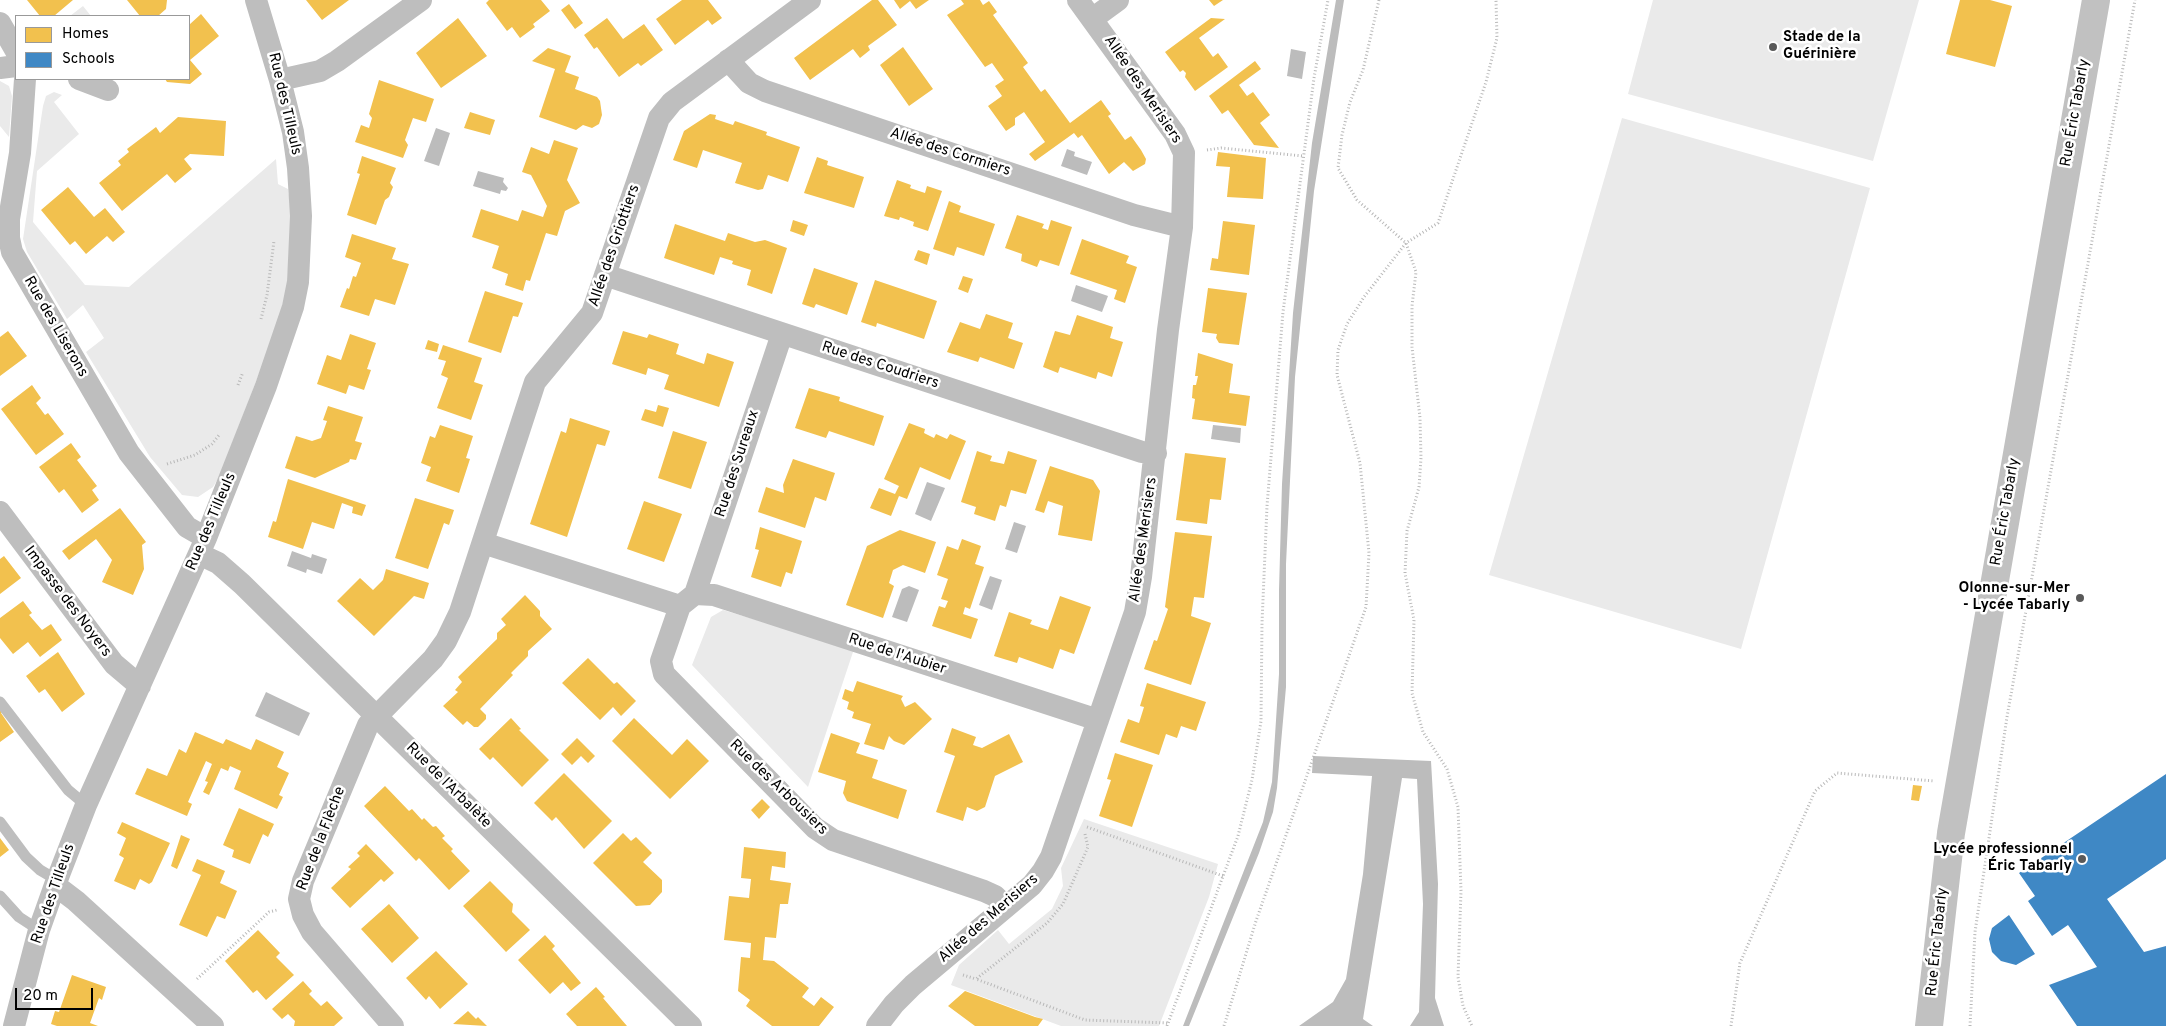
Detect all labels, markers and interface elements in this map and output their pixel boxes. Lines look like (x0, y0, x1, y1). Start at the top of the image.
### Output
legend (15, 15, 190, 80)
text: Homes (62, 25, 109, 44)
place label: Stade de la Guérinière (1783, 29, 1861, 64)
street label: Allée des Merisiers (1099, 33, 1185, 147)
marker: Stade de la Guérinière (1767, 41, 1779, 53)
text: Schools (62, 50, 115, 69)
street label: Rue des Tilleuls (263, 51, 305, 157)
street label: Rue Éric Tabarly (2058, 58, 2094, 168)
street label: Allée des Cormiers (887, 125, 1013, 181)
street label: Allée des Griottiers (586, 182, 644, 310)
street label: Rue des Liserons (19, 274, 91, 380)
street label: Rue des Coudriers (819, 339, 941, 393)
street label: Rue des Sureaux (712, 408, 764, 520)
street label: Rue Éric Tabarly (1988, 457, 2024, 567)
street label: Rue des Tilleuls (183, 470, 241, 574)
street label: Allée des Merisiers (1126, 476, 1162, 604)
street label: Impasse des Noyers (20, 543, 114, 661)
place label: Olonne-sur-Mer - Lycée Tabarly (1959, 580, 2070, 615)
marker: Olonne-sur-Mer - Lycée Tabarly (2074, 592, 2086, 604)
street label: Rue de l'Aubier (846, 631, 948, 679)
street label: Rue des Arbousiers (725, 736, 831, 840)
street label: Rue de l’Arbalète (402, 740, 494, 832)
street label: Rue de la Flèche (294, 785, 350, 893)
place label: Lycée professionnel Éric Tabarly (1933, 841, 2072, 876)
street label: Rue des Tilleuls (28, 842, 80, 946)
marker: Lycée professionnel Éric Tabarly (2076, 853, 2088, 865)
street label: Allée des Merisiers (935, 871, 1043, 967)
street label: Rue Éric Tabarly (1923, 887, 1953, 997)
scale bar (18, 978, 95, 1010)
text: 20 m (23, 987, 58, 1006)

